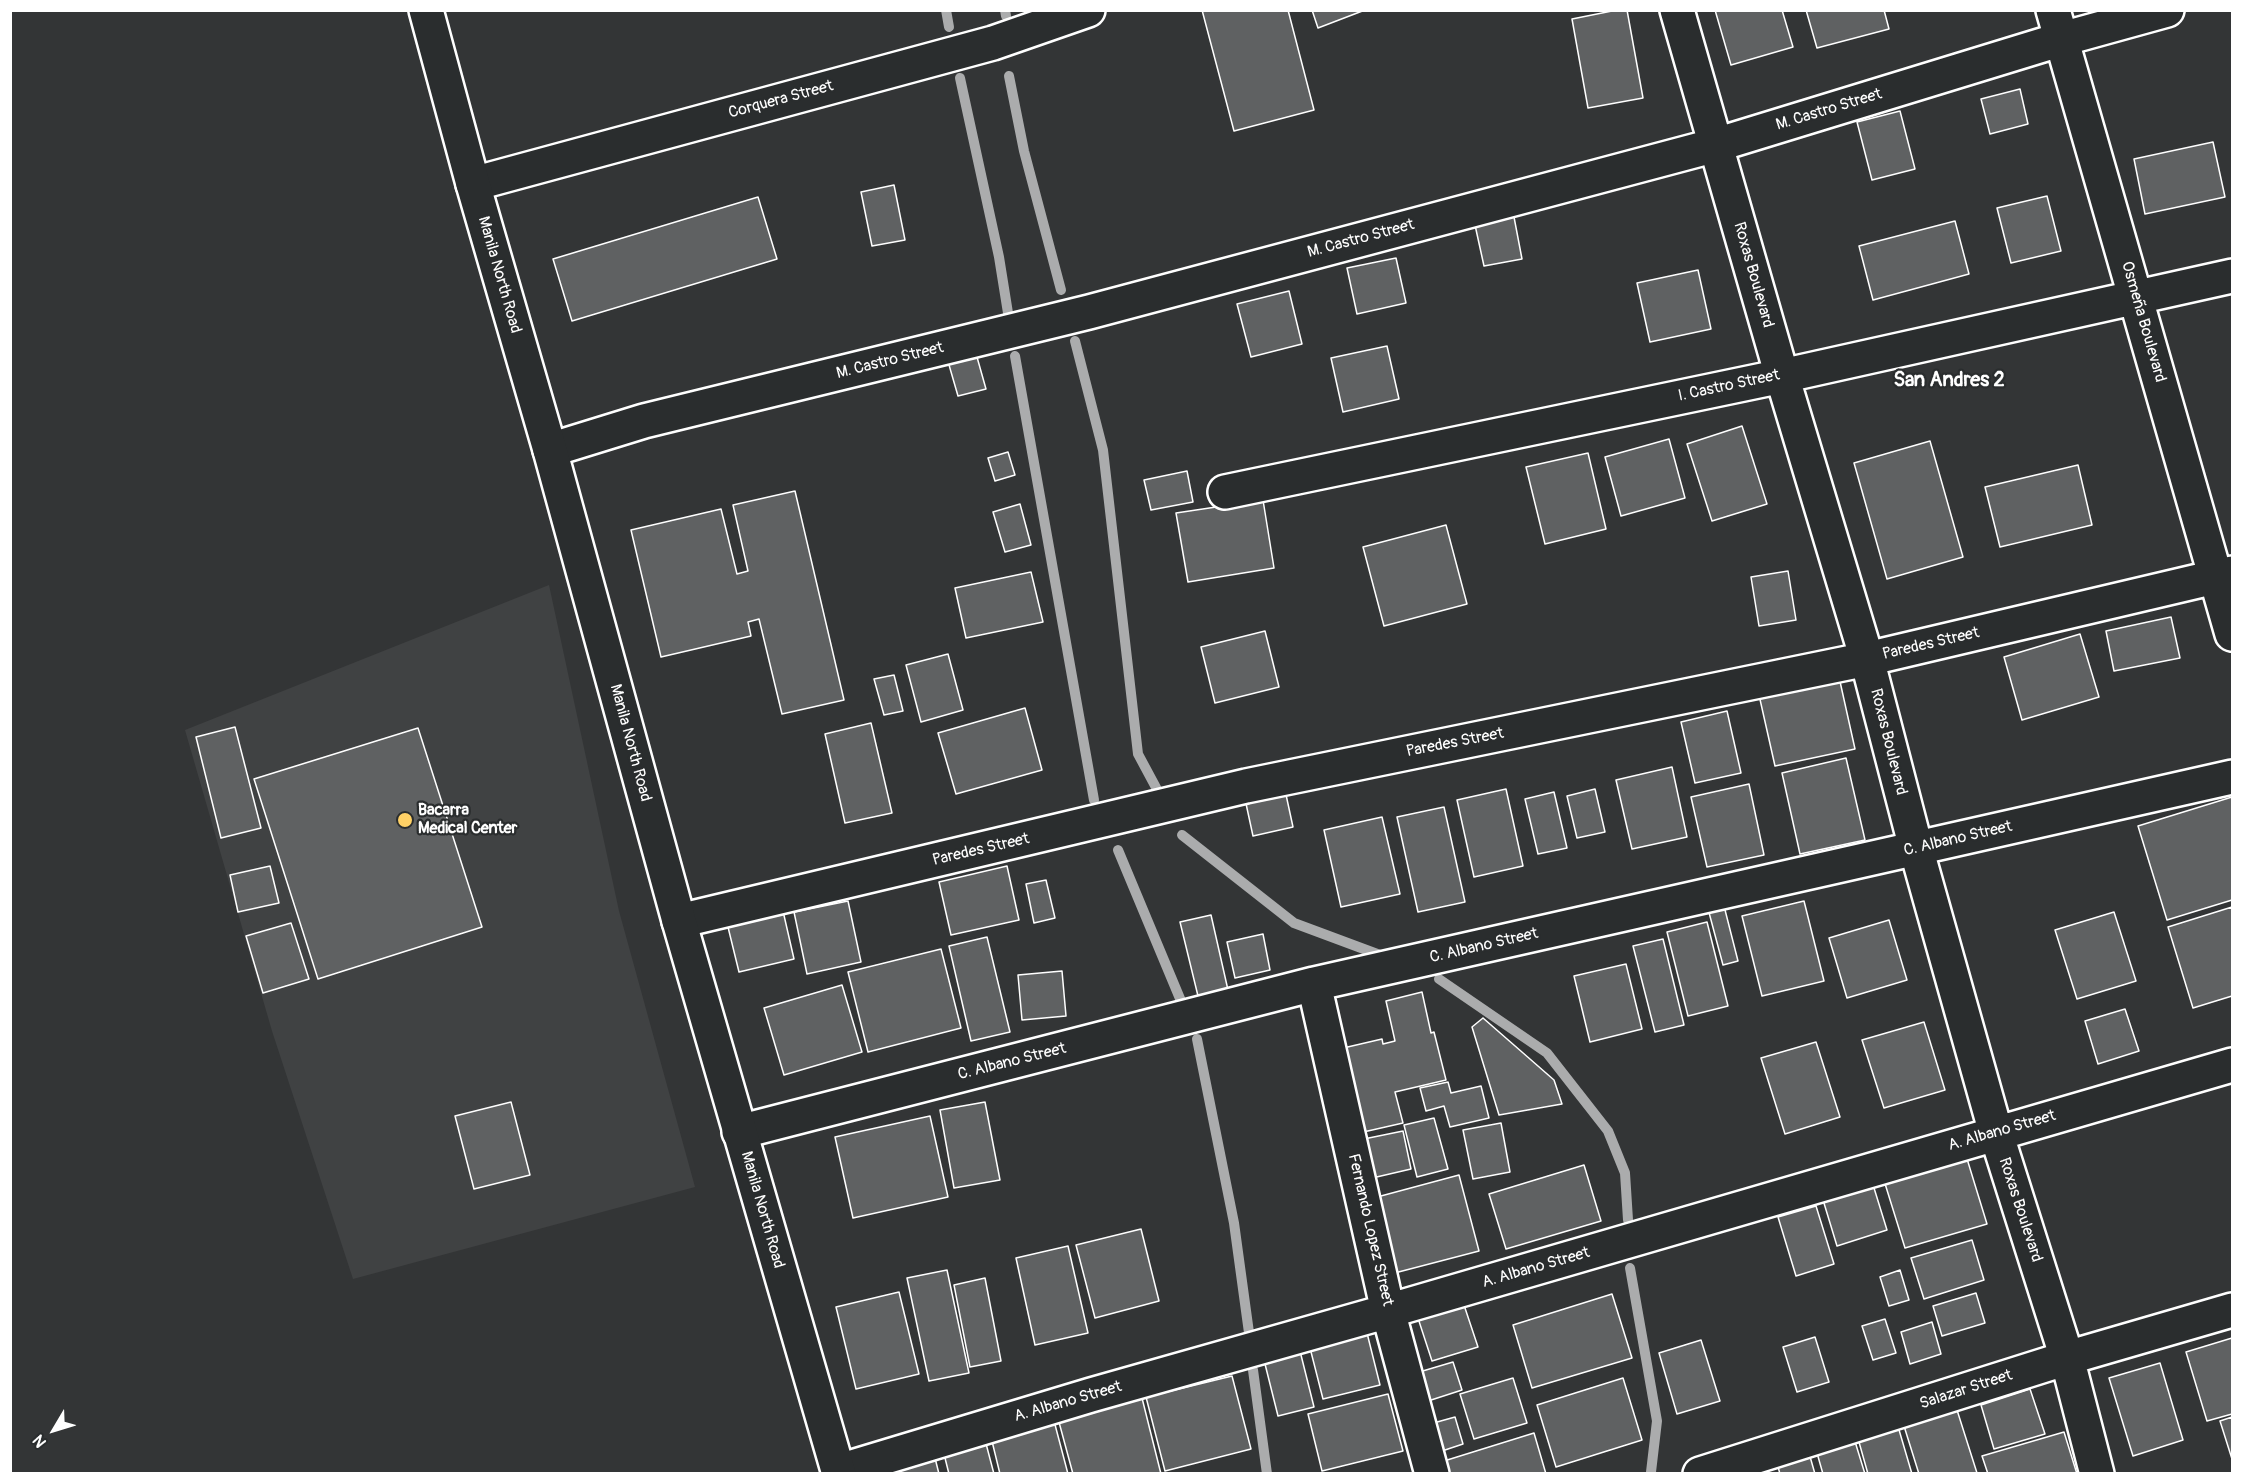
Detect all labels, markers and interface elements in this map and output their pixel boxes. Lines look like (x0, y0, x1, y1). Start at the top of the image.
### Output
street label: Corquera Street (727, 77, 835, 123)
street label: M. Castro Street (1774, 85, 1884, 135)
street label: Manila North Road (473, 214, 525, 336)
street label: M. Castro Street (1305, 216, 1417, 262)
street label: Roxas Boulevard (1729, 220, 1777, 330)
street label: Osmeña Boulevard (2117, 259, 2169, 385)
street label: M. Castro Street (834, 338, 946, 384)
street label: I. Castro Street (1677, 366, 1781, 406)
district label: San Andres 2 (1893, 369, 2005, 393)
street label: Paredes Street (1881, 624, 1981, 664)
street label: Manila North Road (605, 682, 655, 804)
street label: Roxas Boulevard (1865, 687, 1911, 797)
street label: Paredes Street (1405, 724, 1505, 762)
place label: Bacarra Medical Center (418, 801, 517, 839)
marker: Bacarra Medical Center (396, 811, 414, 829)
street label: C. Albano Street (1902, 817, 2014, 861)
street label: Paredes Street (931, 830, 1031, 870)
street label: C. Albano Street (1428, 924, 1540, 968)
street label: C. Albano Street (956, 1039, 1068, 1085)
street label: A. Albano Street (1946, 1106, 2058, 1156)
street label: Manila North Road (736, 1149, 788, 1271)
street label: Fernando Lopez Street (1343, 1152, 1397, 1308)
street label: Roxas Boulevard (1994, 1155, 2046, 1265)
street label: A. Albano Street (1480, 1243, 1592, 1293)
street label: Salazar Street (1917, 1366, 2015, 1414)
street label: A. Albano Street (1012, 1377, 1124, 1427)
north arrow (24, 1400, 84, 1460)
text: N (29, 1431, 51, 1452)

